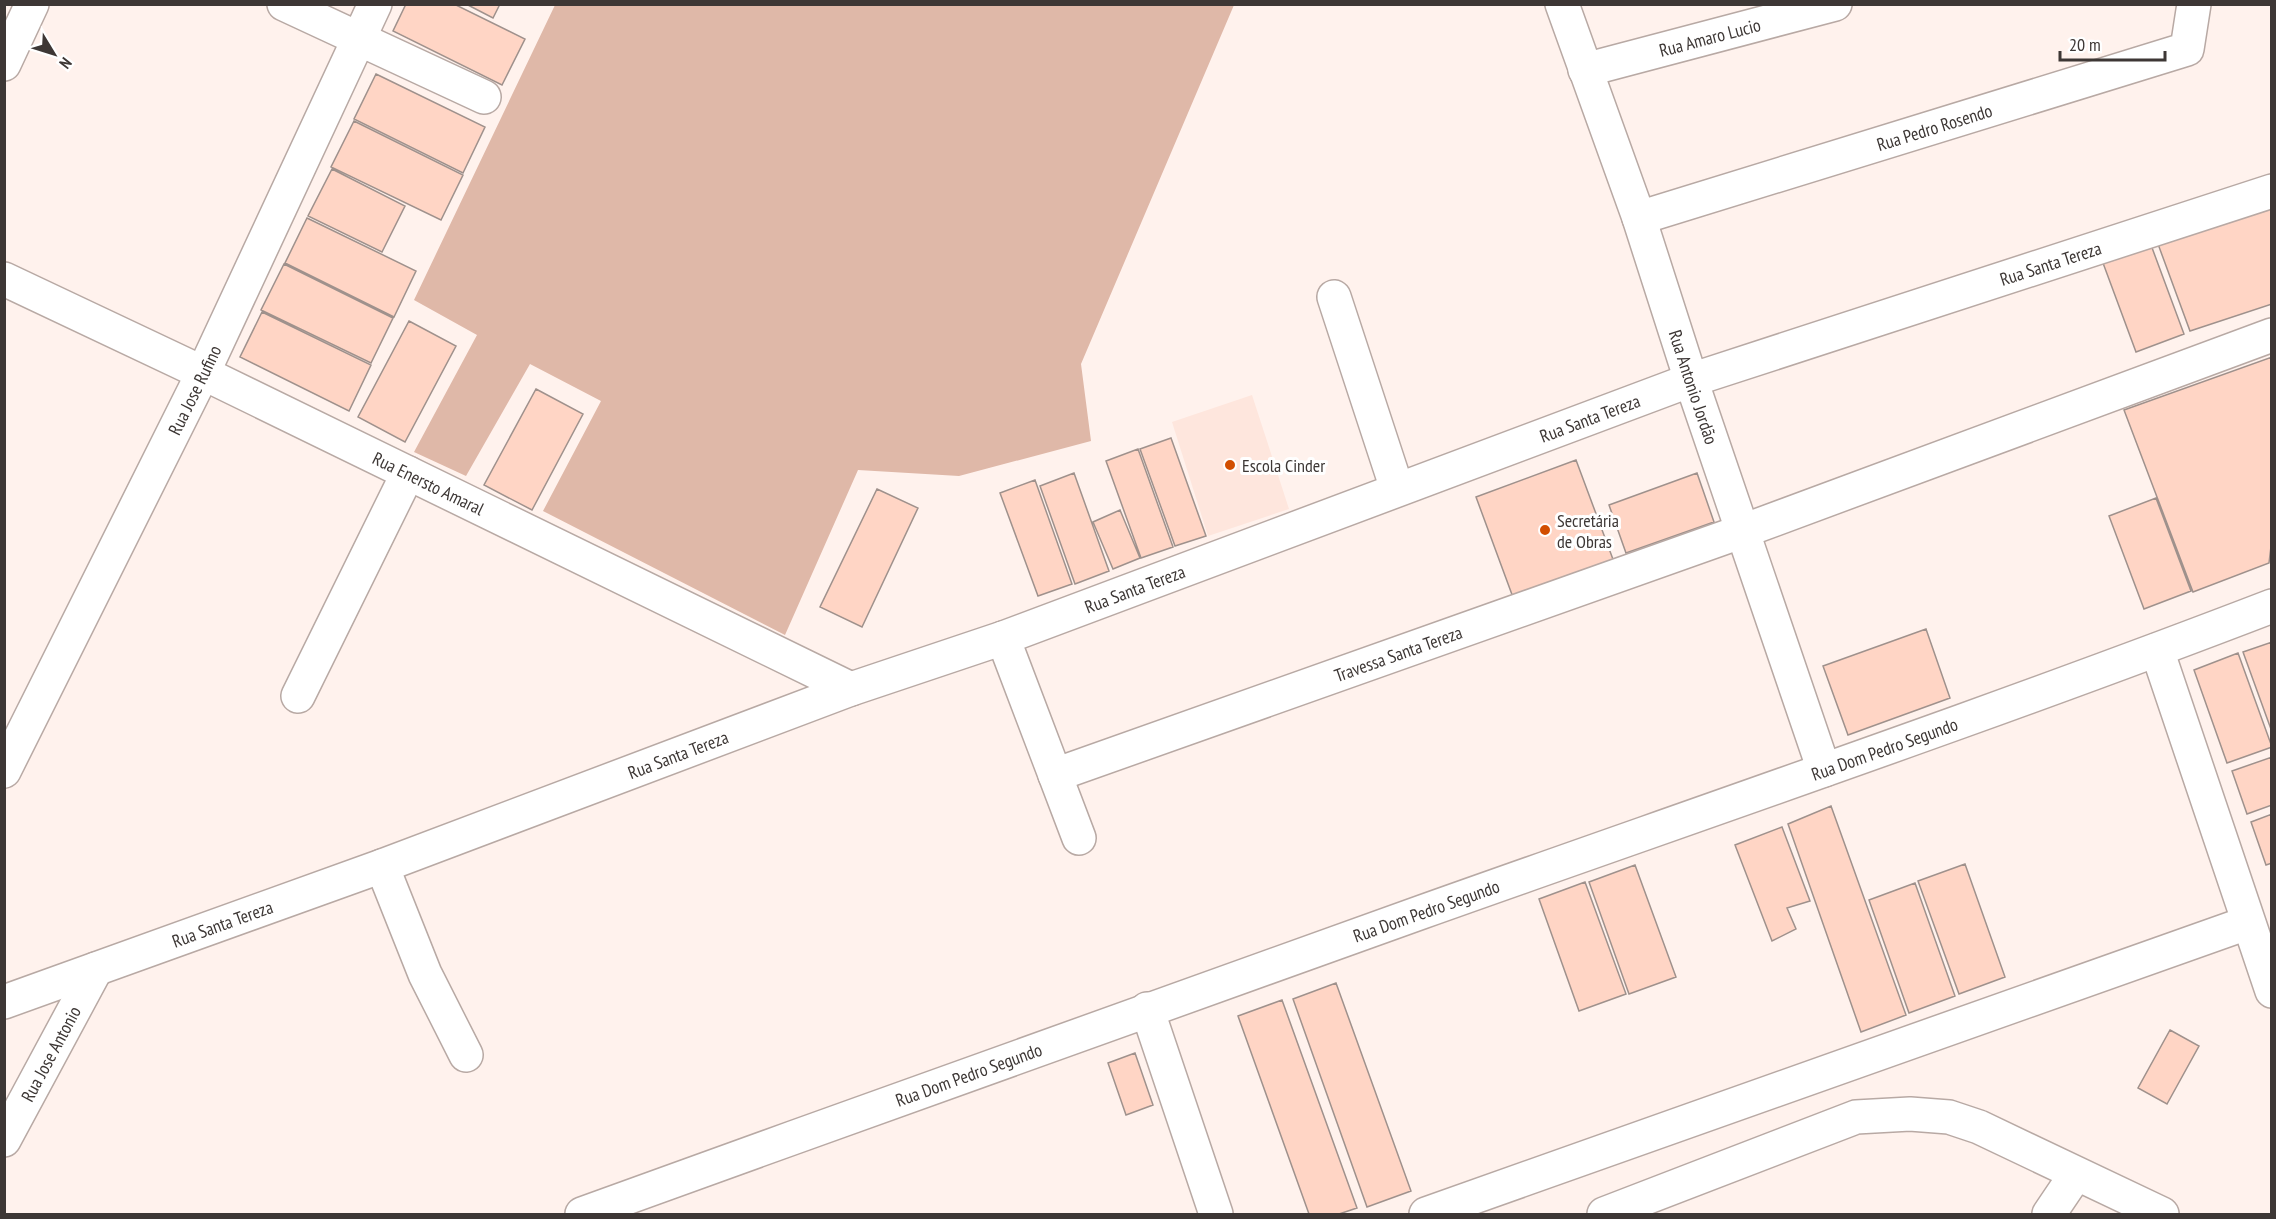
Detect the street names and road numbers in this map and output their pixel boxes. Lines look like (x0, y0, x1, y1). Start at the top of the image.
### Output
street label: Rua Amaro Lucio (1656, 13, 1763, 61)
street label: Rua Pedro Rosendo (1874, 98, 1995, 156)
street label: Rua Santa Tereza (1997, 236, 2104, 290)
street label: Rua Antonio Jordão (1664, 327, 1724, 447)
street label: Rua Jose Rufino (163, 341, 226, 438)
street label: Rua Santa Tereza (1536, 389, 1643, 447)
street label: Rua Enersto Amaral (369, 446, 489, 520)
street label: Rua Santa Tereza (1081, 559, 1188, 618)
street label: Travessa Santa Tereza (1331, 620, 1465, 687)
street label: Rua Dom Pedro Segundo (1808, 712, 1961, 785)
street label: Rua Santa Tereza (625, 725, 731, 784)
street label: Rua Dom Pedro Segundo (1350, 874, 1503, 947)
street label: Rua Santa Tereza (169, 895, 276, 952)
street label: Rua Jose Antonio (15, 1002, 86, 1105)
street label: Rua Dom Pedro Segundo (892, 1037, 1045, 1111)

